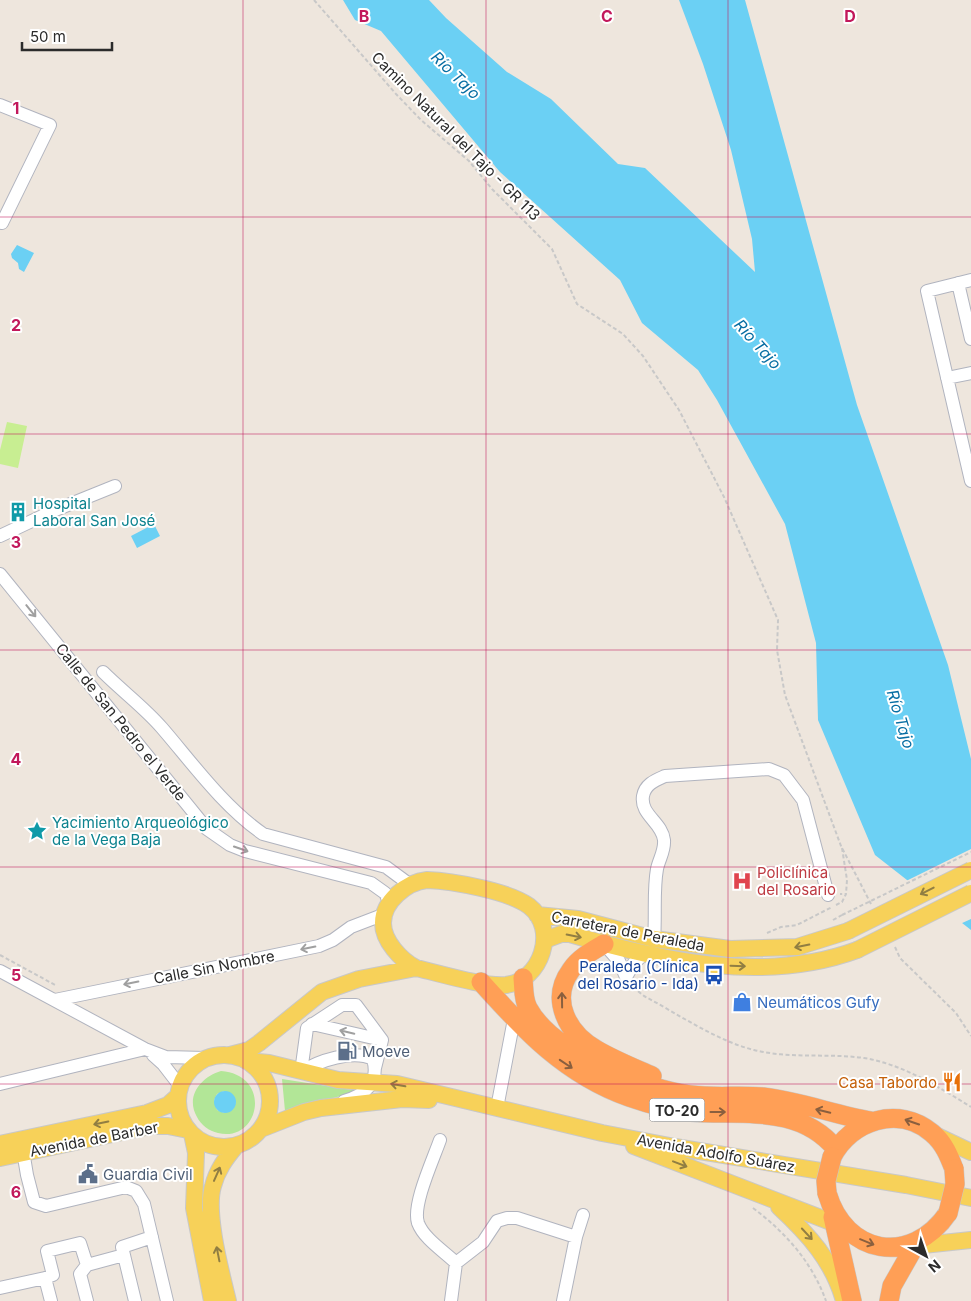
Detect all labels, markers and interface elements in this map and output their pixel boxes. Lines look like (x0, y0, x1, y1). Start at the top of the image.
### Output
text: B (359, 6, 369, 26)
text: C (601, 6, 613, 26)
text: D (844, 6, 856, 26)
scale bar (22, 20, 112, 52)
text: 50 m (30, 27, 66, 46)
water label: Río Tajo (427, 47, 485, 103)
street label: Camino Natural del Tajo - GR 113 (368, 48, 544, 224)
text: 1 (13, 98, 19, 118)
text: 2 (11, 315, 21, 335)
water label: Río Tajo (730, 315, 786, 373)
place label: Hospital Laboral San José (33, 494, 155, 530)
building icon: Hospital Laboral San José (7, 501, 29, 523)
text: 3 (11, 532, 21, 552)
one-way arrow (25, 605, 36, 618)
street label: Calle de San Pedro el Verde (52, 639, 190, 805)
water label: Río Tajo (883, 687, 919, 751)
text: 4 (11, 749, 22, 769)
place label: Yacimiento Arqueológico de la Vega Baja (52, 813, 229, 849)
place icon: Yacimiento Arqueológico de la Vega Baja (26, 820, 48, 842)
one-way arrow (233, 845, 249, 854)
place label: Policlínica del Rosario (757, 863, 836, 899)
hospital icon: Policlínica del Rosario (731, 870, 753, 892)
one-way arrow (920, 886, 935, 896)
street label: Carretera de Peraleda (550, 907, 706, 955)
one-way arrow (566, 931, 582, 941)
one-way arrow (794, 941, 810, 951)
one-way arrow (300, 944, 316, 954)
street label: Calle Sin Nombre (152, 946, 276, 988)
place label: Peraleda (Clínica del Rosario - Ida) (577, 957, 699, 993)
one-way arrow (730, 961, 746, 970)
bus stop icon: Peraleda (Clínica del Rosario - Ida) (703, 964, 725, 986)
text: 5 (11, 965, 21, 985)
one-way arrow (124, 979, 140, 989)
shop icon: Neumáticos Gufy (731, 991, 753, 1013)
one-way arrow (557, 993, 567, 1009)
place label: Neumáticos Gufy (757, 993, 880, 1012)
one-way arrow (340, 1027, 356, 1036)
fuel station icon: Moeve (336, 1040, 358, 1062)
place label: Moeve (362, 1042, 410, 1061)
one-way arrow (559, 1059, 573, 1069)
restaurant icon: Casa Tabordo (941, 1071, 963, 1093)
place label: Casa Tabordo (838, 1073, 937, 1092)
one-way arrow (391, 1080, 407, 1090)
road number: TO-20 (650, 1098, 704, 1122)
one-way arrow (815, 1106, 831, 1116)
one-way arrow (710, 1107, 726, 1117)
street label: Avenida de Barber (28, 1117, 160, 1161)
one-way arrow (904, 1117, 920, 1127)
one-way arrow (94, 1119, 110, 1128)
street label: Avenida Adolfo Suárez (635, 1130, 797, 1176)
one-way arrow (671, 1160, 687, 1169)
public building icon: Guardia Civil (77, 1163, 99, 1185)
place label: Guardia Civil (103, 1165, 193, 1184)
one-way arrow (213, 1167, 223, 1182)
text: 6 (11, 1182, 21, 1202)
one-way arrow (801, 1227, 813, 1240)
north arrow (901, 1231, 951, 1281)
one-way arrow (859, 1238, 874, 1247)
one-way arrow (213, 1247, 223, 1263)
text: N (925, 1256, 944, 1276)

